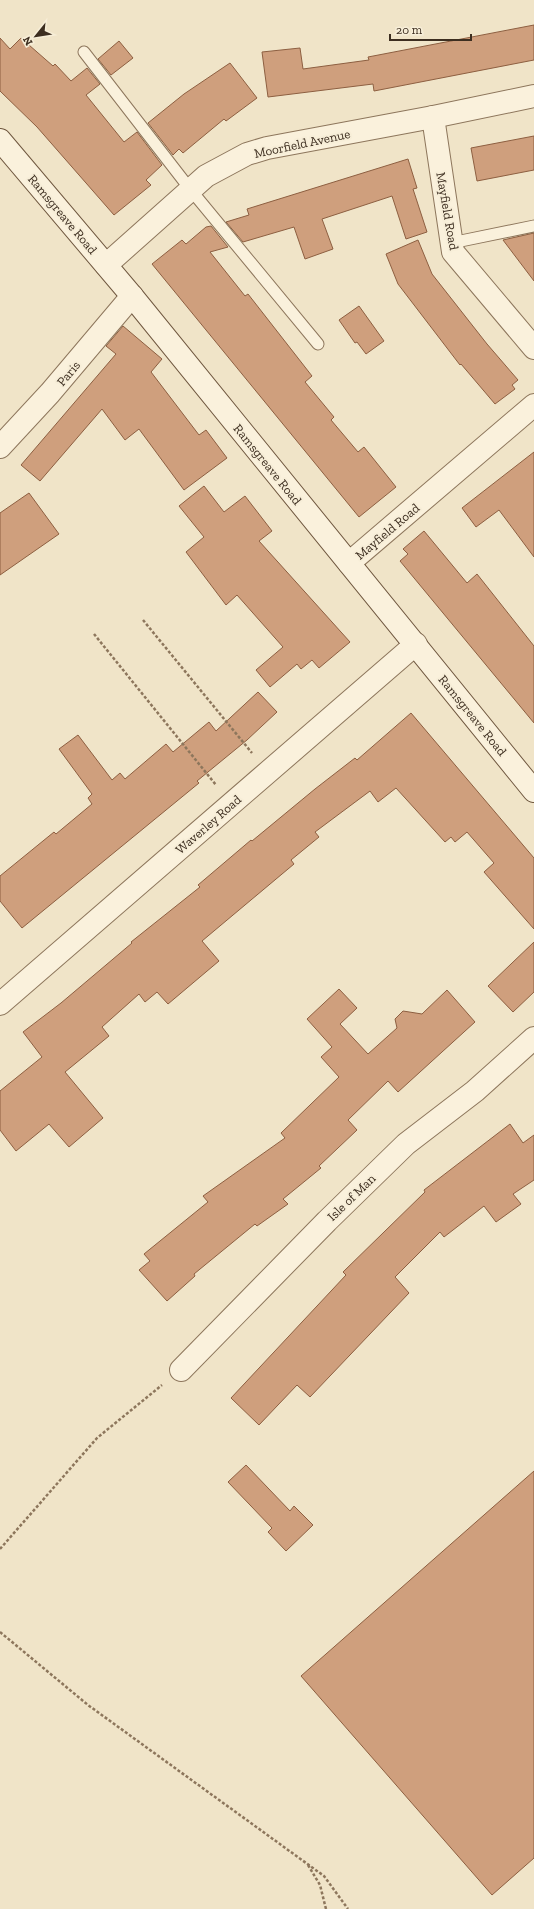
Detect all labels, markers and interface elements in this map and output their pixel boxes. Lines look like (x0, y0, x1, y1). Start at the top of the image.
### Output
north arrow (16, 16, 56, 56)
scale bar (390, 16, 471, 42)
text: 20 m (396, 23, 423, 37)
text: N (20, 33, 35, 48)
street label: Moorfield Avenue (253, 126, 352, 161)
street label: Ramsgreave Road (25, 171, 100, 257)
street label: Mayfield Road (433, 171, 462, 251)
street label: Paris (53, 357, 83, 389)
street label: Ramsgreave Road (231, 421, 305, 508)
street label: Mayfield Road (352, 500, 422, 563)
street label: Ramsgreave Road (436, 672, 510, 759)
street label: Waverley Road (172, 792, 244, 857)
street label: Isle of Man (324, 1170, 379, 1224)

